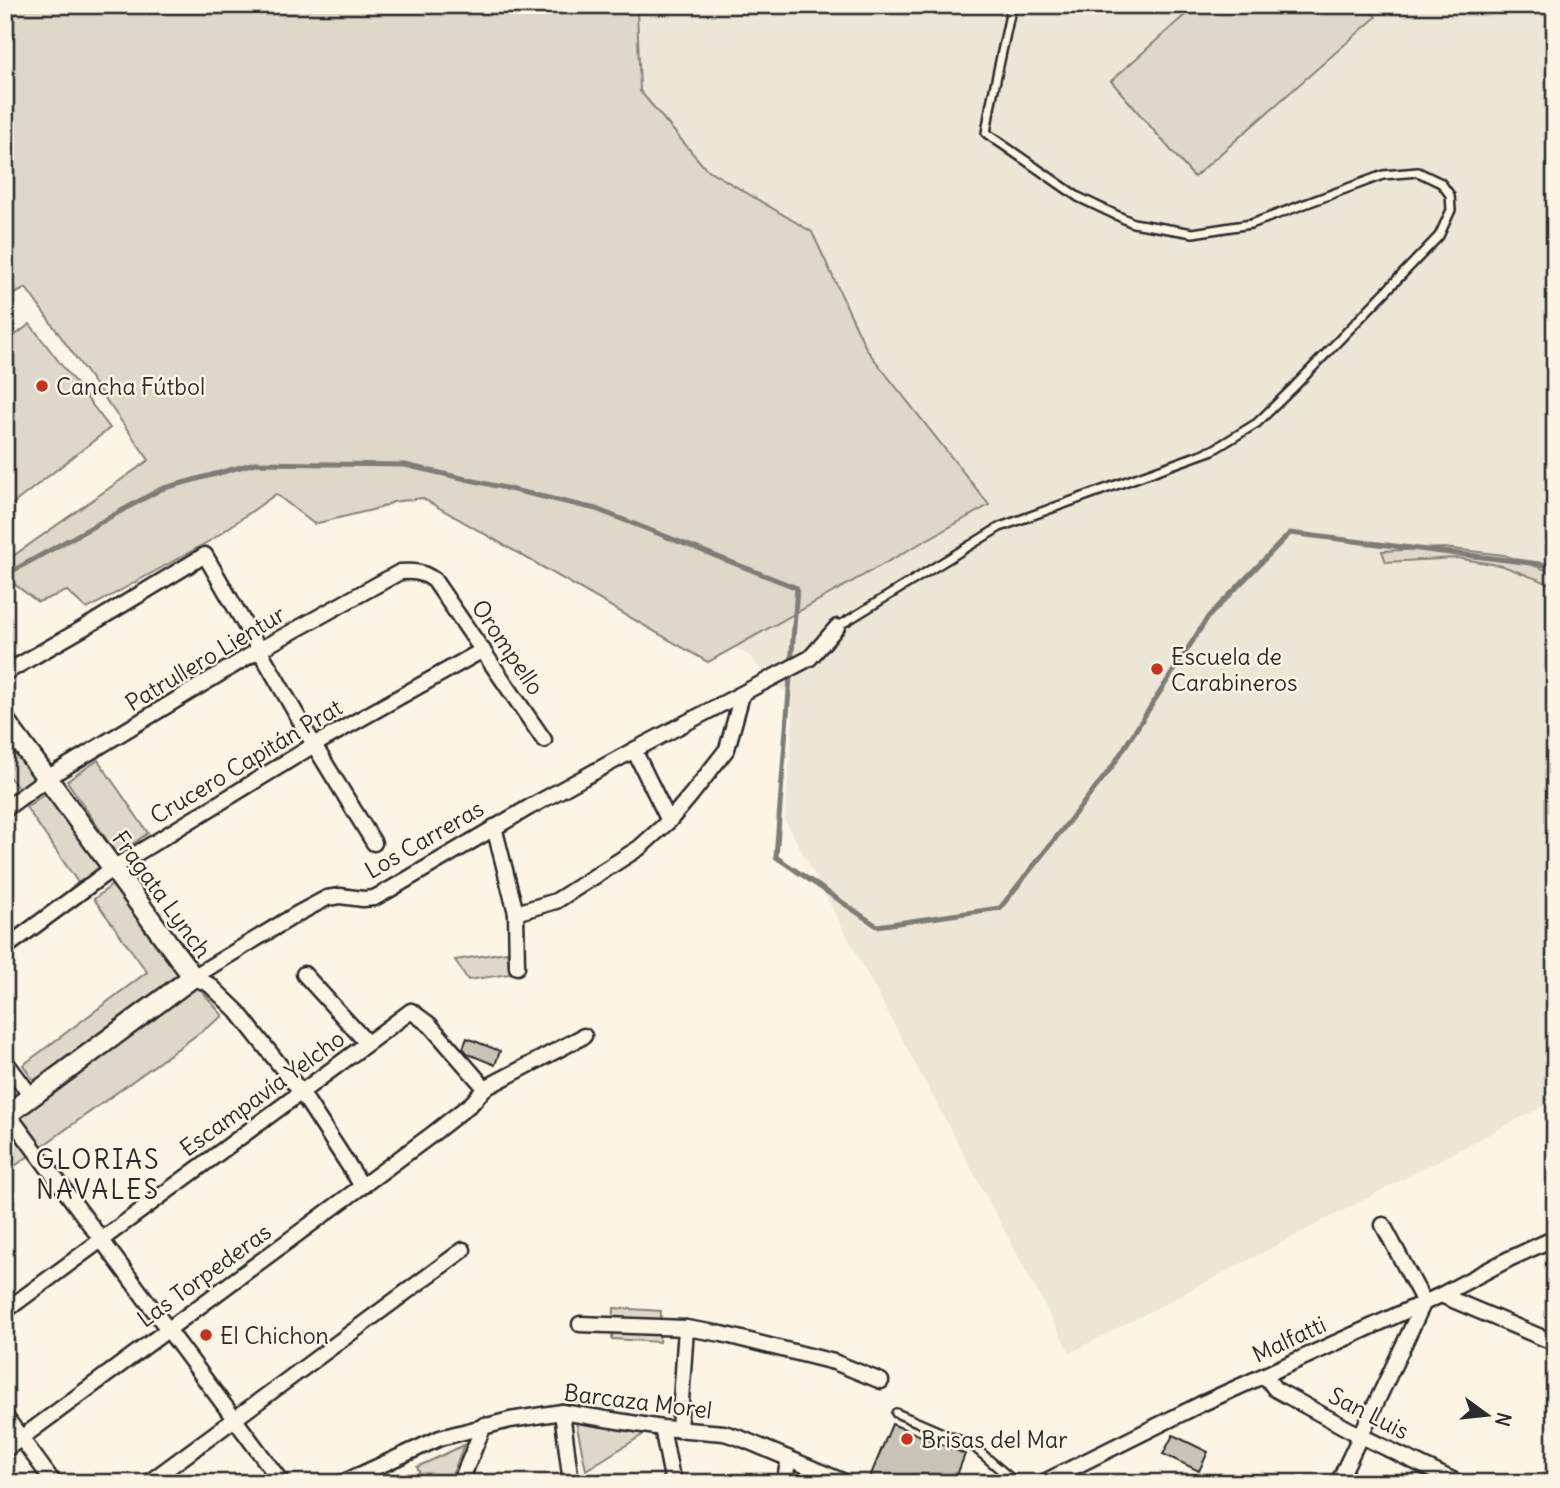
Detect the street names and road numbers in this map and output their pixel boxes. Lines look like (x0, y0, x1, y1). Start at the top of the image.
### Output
street label: Orompello (466, 594, 550, 700)
street label: Patrullero Lientur (120, 599, 291, 717)
street label: Crucero Capitán Prat (145, 692, 347, 830)
street label: Los Carreras (359, 793, 489, 885)
street label: Fragata Lynch (106, 825, 218, 963)
street label: Escampavía Yelcho (174, 1024, 350, 1162)
street label: Las Torpederas (131, 1217, 277, 1333)
street label: Malfatti (1248, 1309, 1330, 1369)
street label: Barcaza Morel (562, 1378, 714, 1424)
street label: San Luis (1324, 1381, 1414, 1445)

